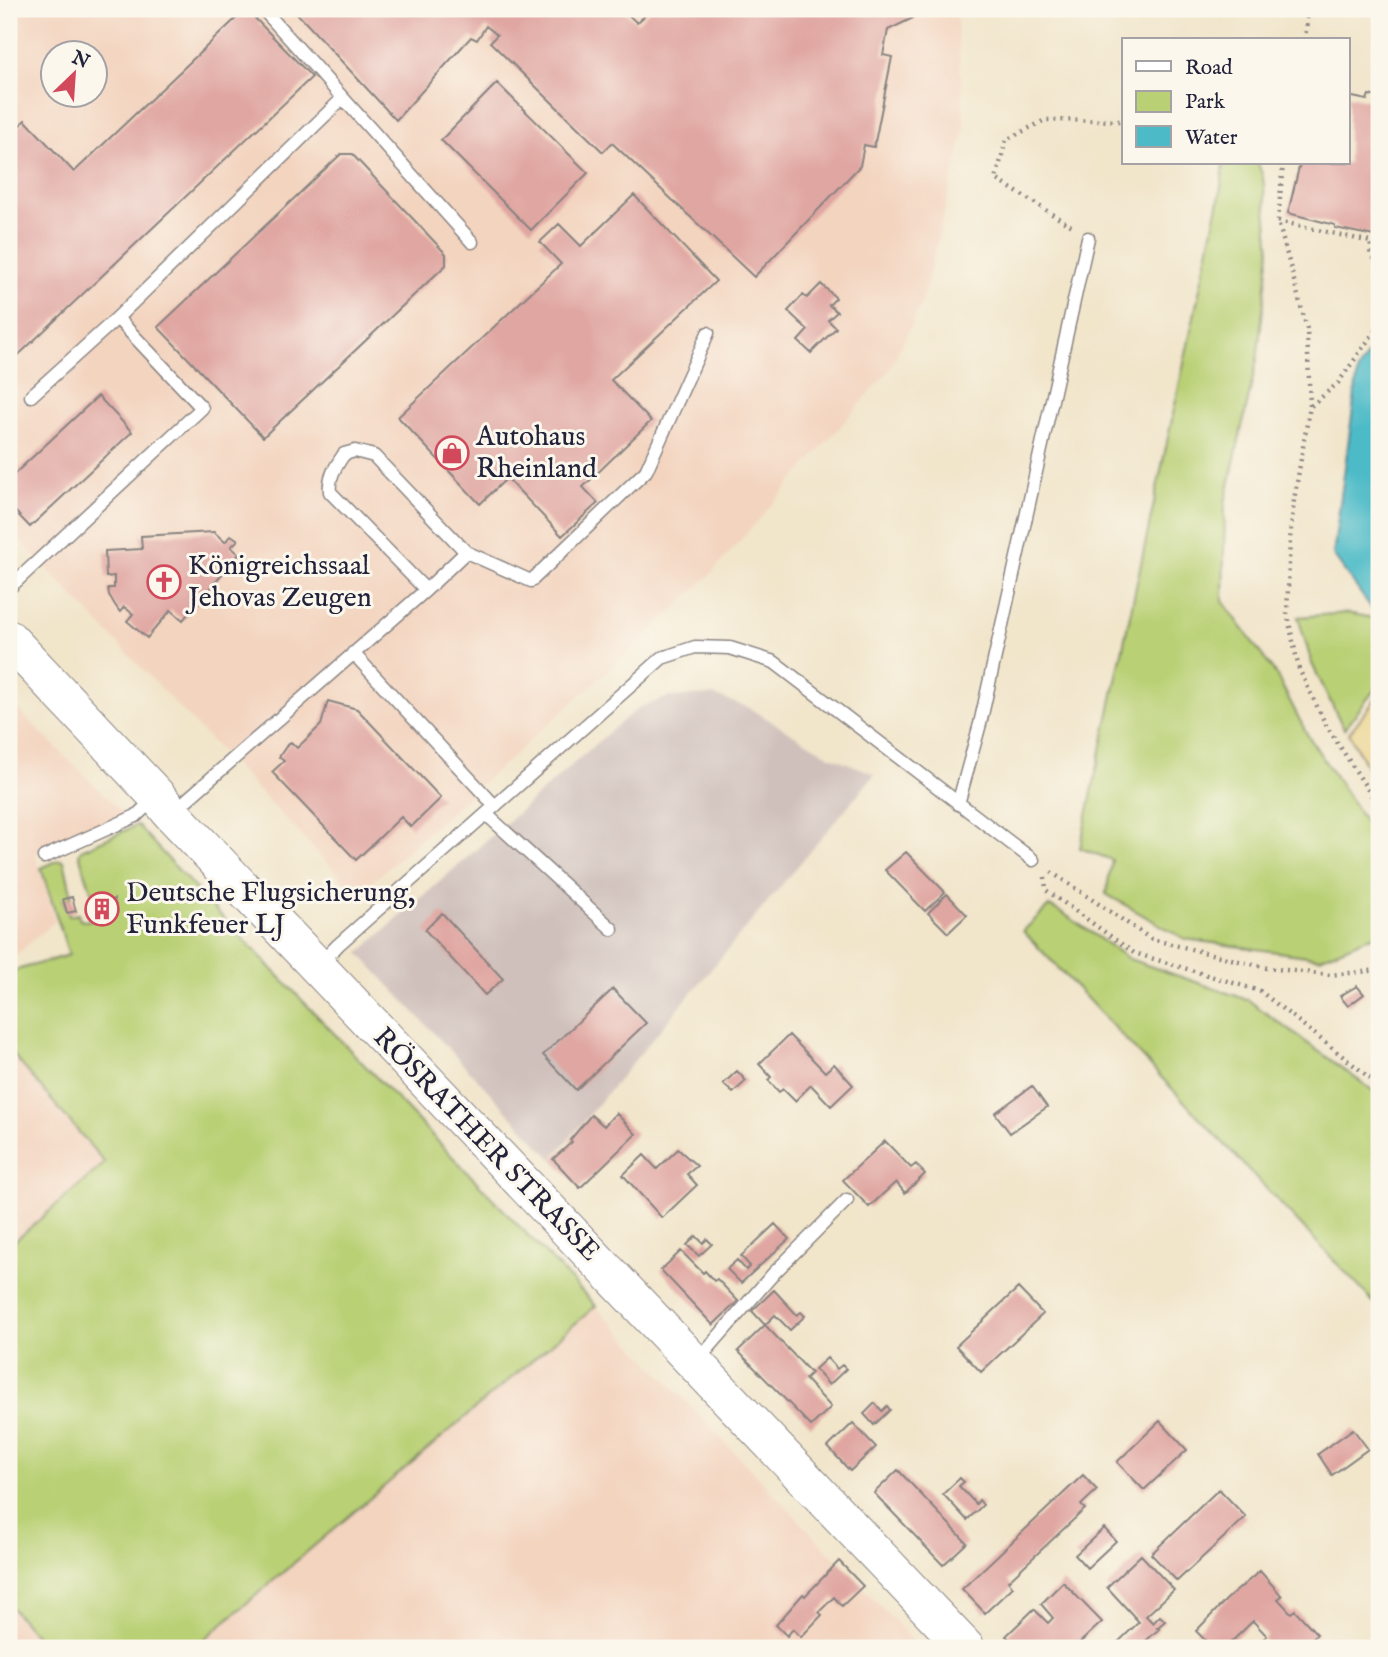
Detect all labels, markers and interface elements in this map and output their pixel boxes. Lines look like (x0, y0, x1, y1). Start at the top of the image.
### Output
north arrow (38, 38, 108, 108)
legend (1122, 38, 1350, 164)
text: N (67, 46, 93, 75)
text: Road (1185, 55, 1233, 82)
text: Park (1185, 89, 1226, 116)
text: Water (1185, 125, 1238, 152)
place label: Autohaus Rheinland (475, 420, 597, 487)
shop icon: Autohaus Rheinland (433, 434, 471, 472)
place label: Königreichssaal Jehovas Zeugen (185, 549, 372, 616)
church icon: Königreichssaal Jehovas Zeugen (145, 563, 183, 601)
place label: Deutsche Flugsicherung, Funkfeuer LJ (126, 876, 415, 943)
building icon: Deutsche Flugsicherung, Funkfeuer LJ (83, 890, 121, 928)
street label: RÖSRATHER STRASSE (365, 1021, 607, 1269)

